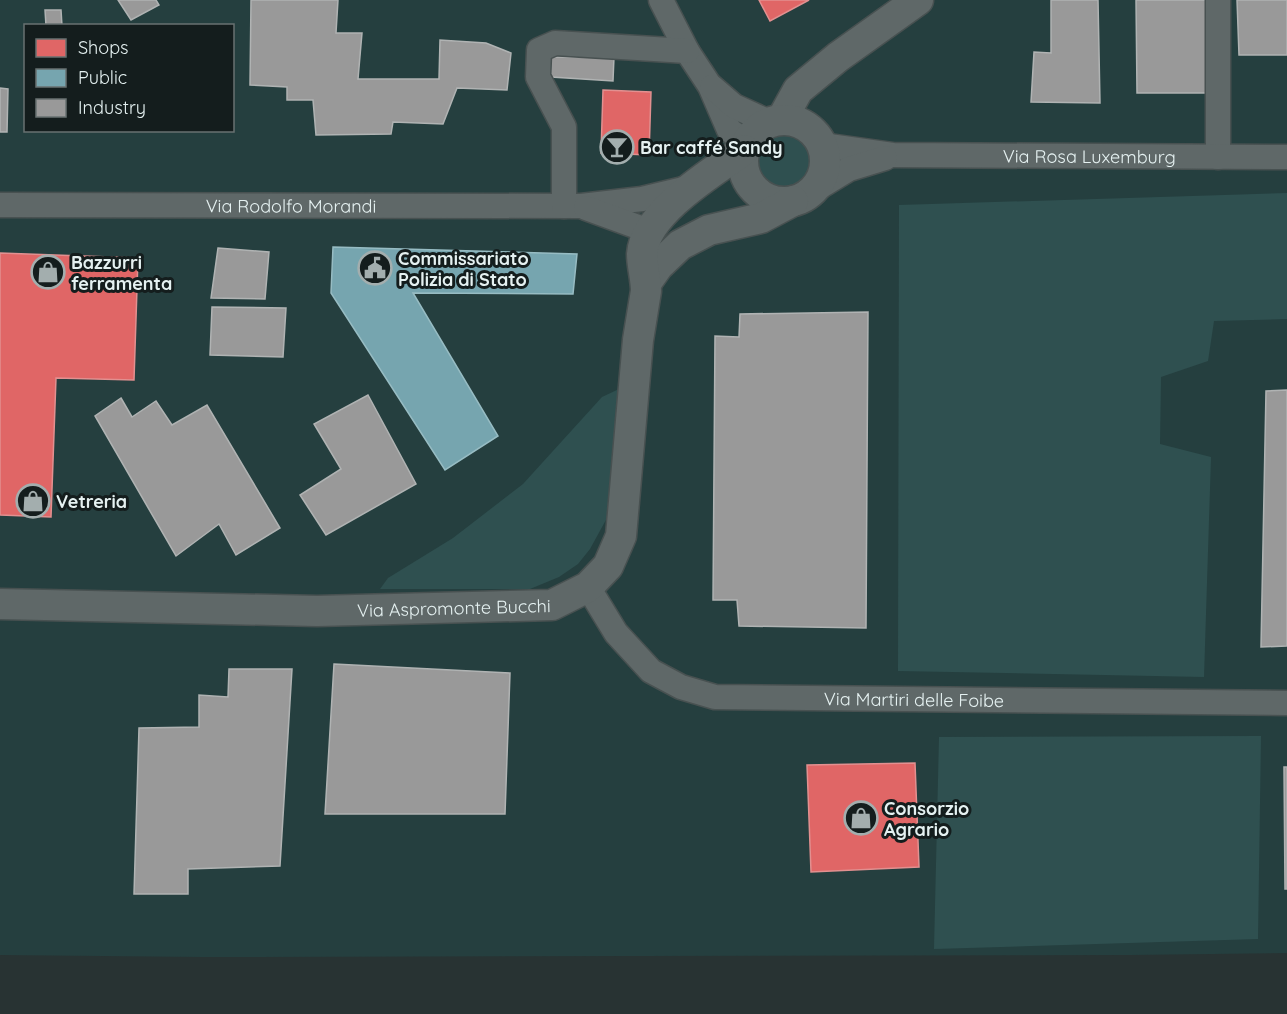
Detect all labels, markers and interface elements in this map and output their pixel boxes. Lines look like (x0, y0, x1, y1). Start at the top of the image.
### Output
legend (24, 24, 234, 132)
text: Shops (78, 36, 129, 59)
text: Public (78, 66, 127, 89)
text: Industry (78, 96, 146, 119)
bar icon: Bar caffé Sandy (599, 129, 635, 165)
place label: Bar caffé Sandy (640, 136, 783, 159)
street label: Via Rosa Luxemburg (1003, 144, 1176, 168)
street label: Via Rodolfo Morandi (206, 194, 376, 217)
place label: Commissariato Polizia di Stato (398, 247, 529, 291)
public building icon: Commissariato Polizia di Stato (357, 250, 393, 286)
place label: Bazzurri ferramenta (71, 251, 172, 295)
shop icon: Bazzurri ferramenta (30, 254, 66, 290)
shop icon: Vetreria (15, 483, 51, 519)
place label: Vetreria (56, 490, 127, 513)
street label: Via Aspromonte Bucchi (357, 594, 551, 621)
street label: Via Martiri delle Foibe (824, 687, 1004, 712)
place label: Consorzio Agrario (884, 797, 969, 841)
shop icon: Consorzio Agrario (843, 800, 879, 836)

